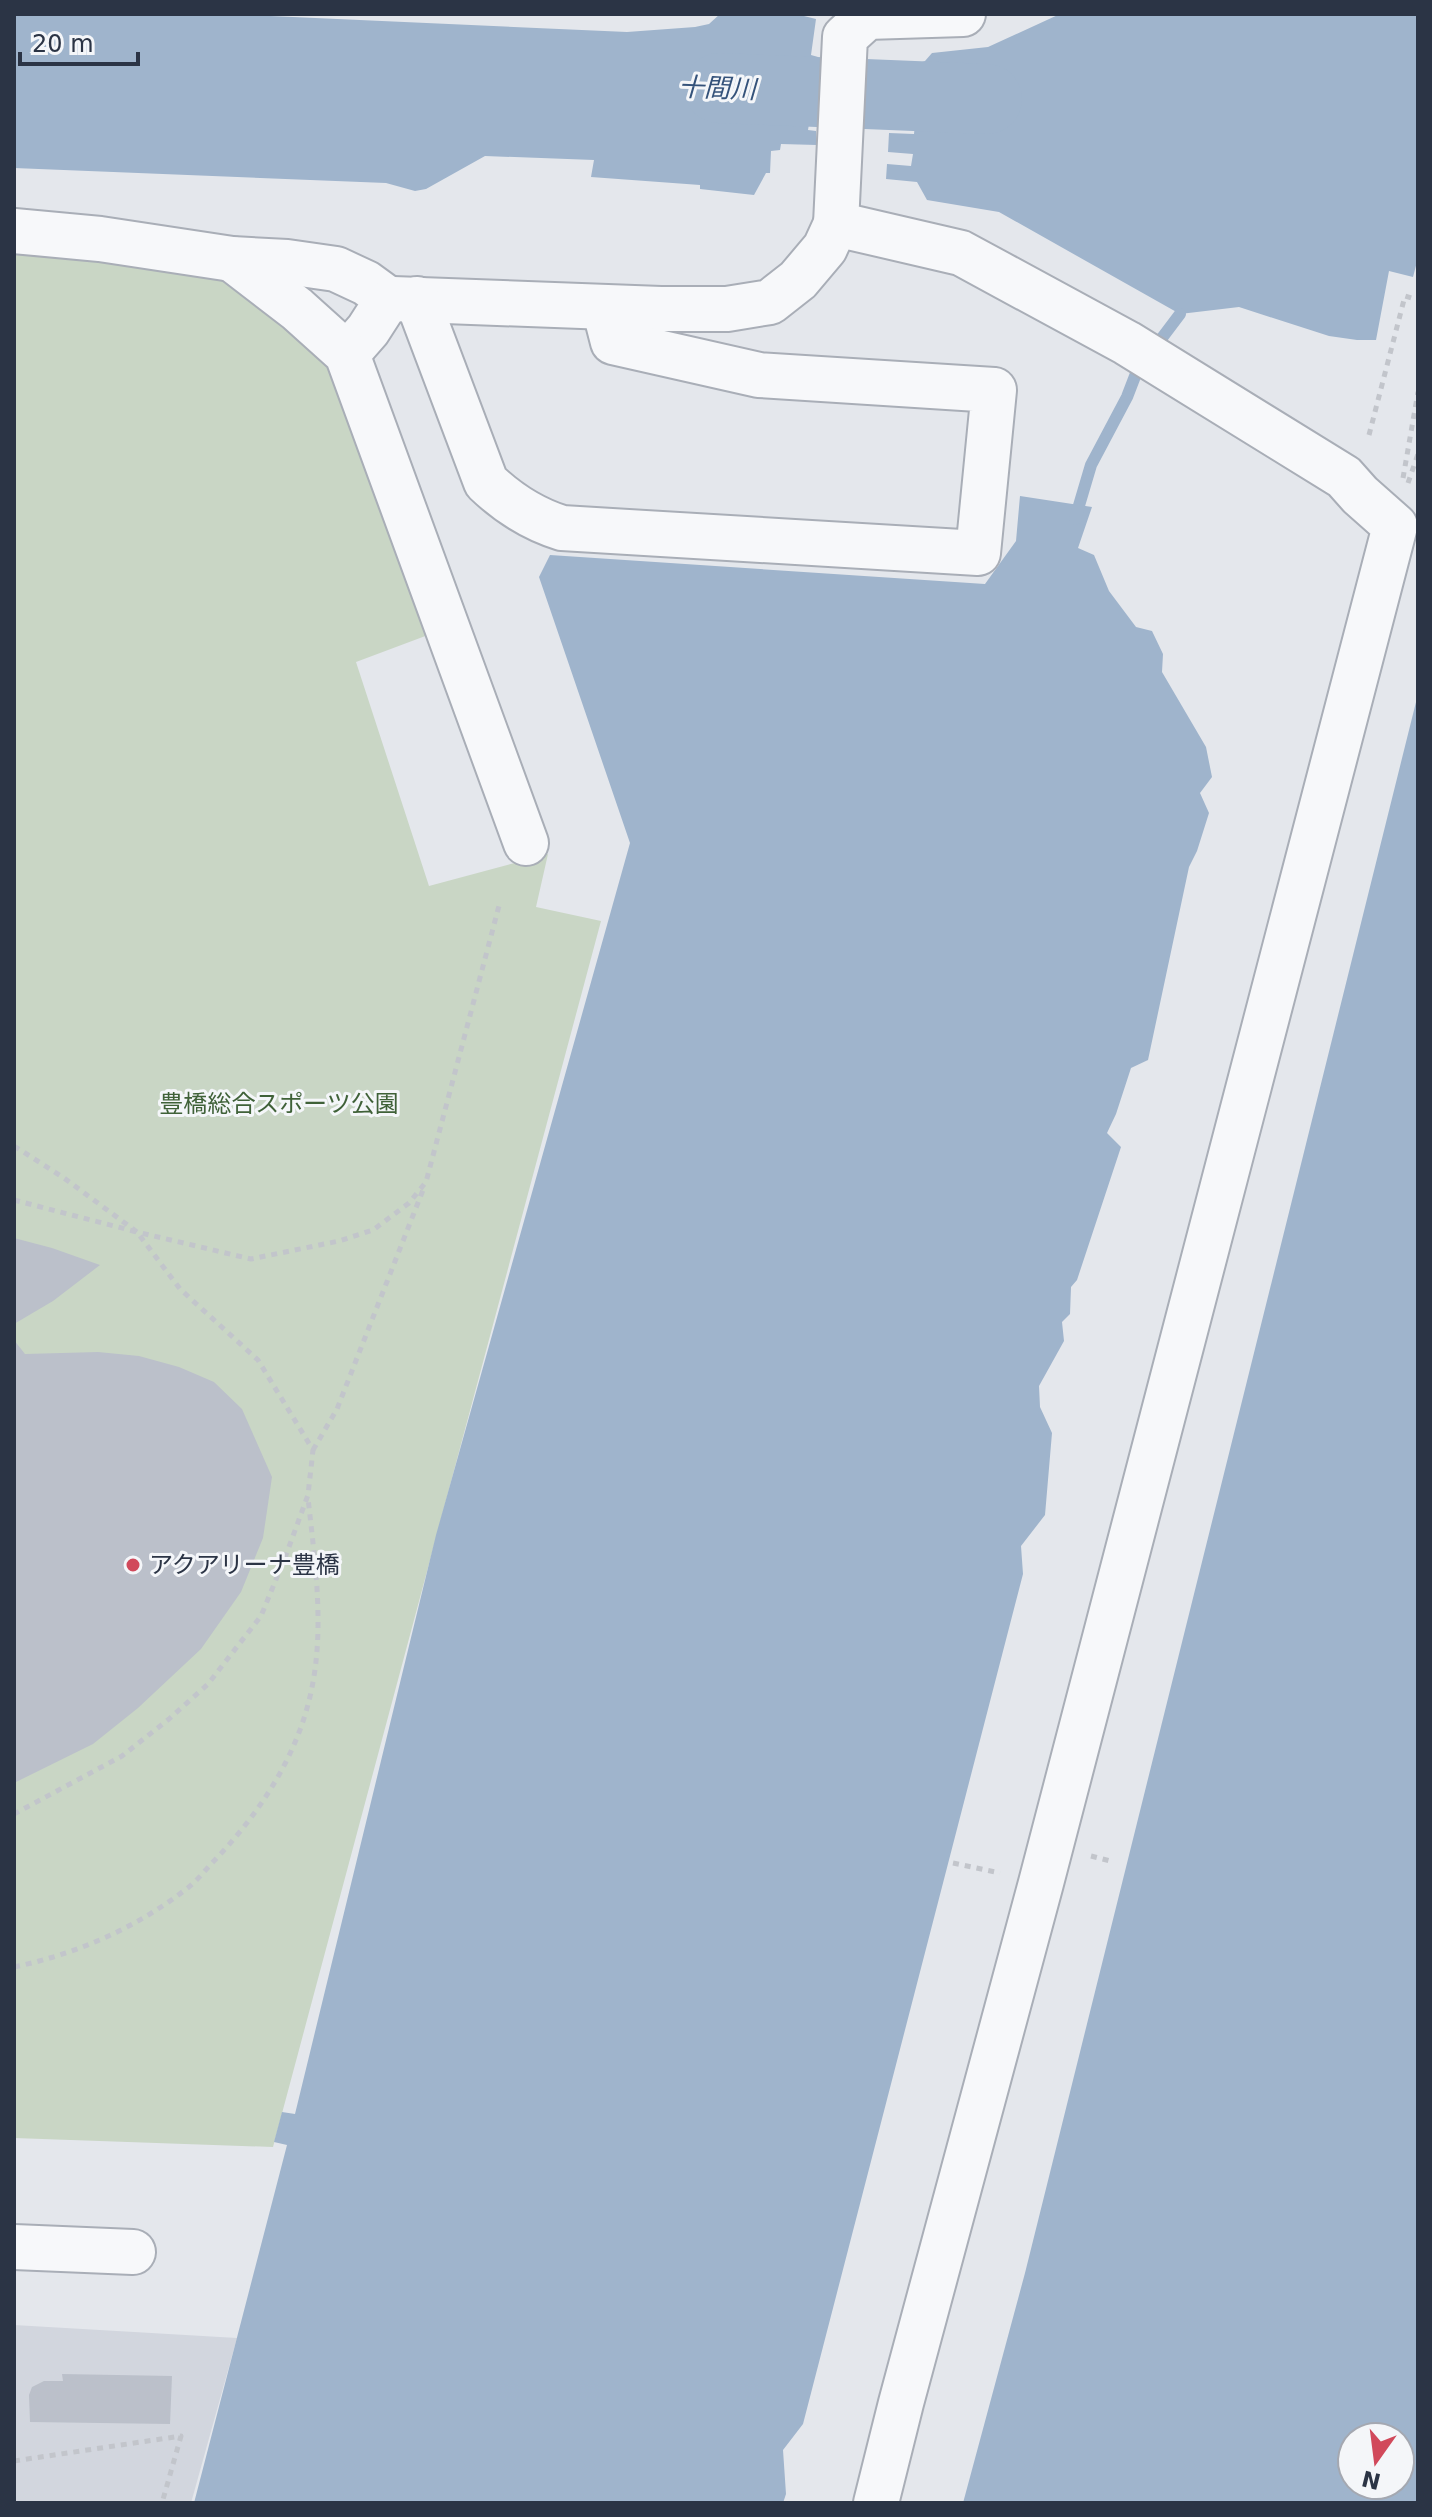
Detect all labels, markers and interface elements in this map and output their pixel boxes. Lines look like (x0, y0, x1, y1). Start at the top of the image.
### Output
scale bar (20, 16, 138, 66)
text: 20 m (32, 30, 94, 58)
water label: 十間川 (677, 72, 759, 104)
park label: 豊橋総合スポーツ公園 (159, 1090, 399, 1118)
place label: アクアリーナ豊橋 (149, 1551, 340, 1579)
marker: アクアリーナ豊橋 (124, 1556, 142, 1574)
north arrow (1336, 2421, 1416, 2501)
text: N (1359, 2466, 1383, 2494)

